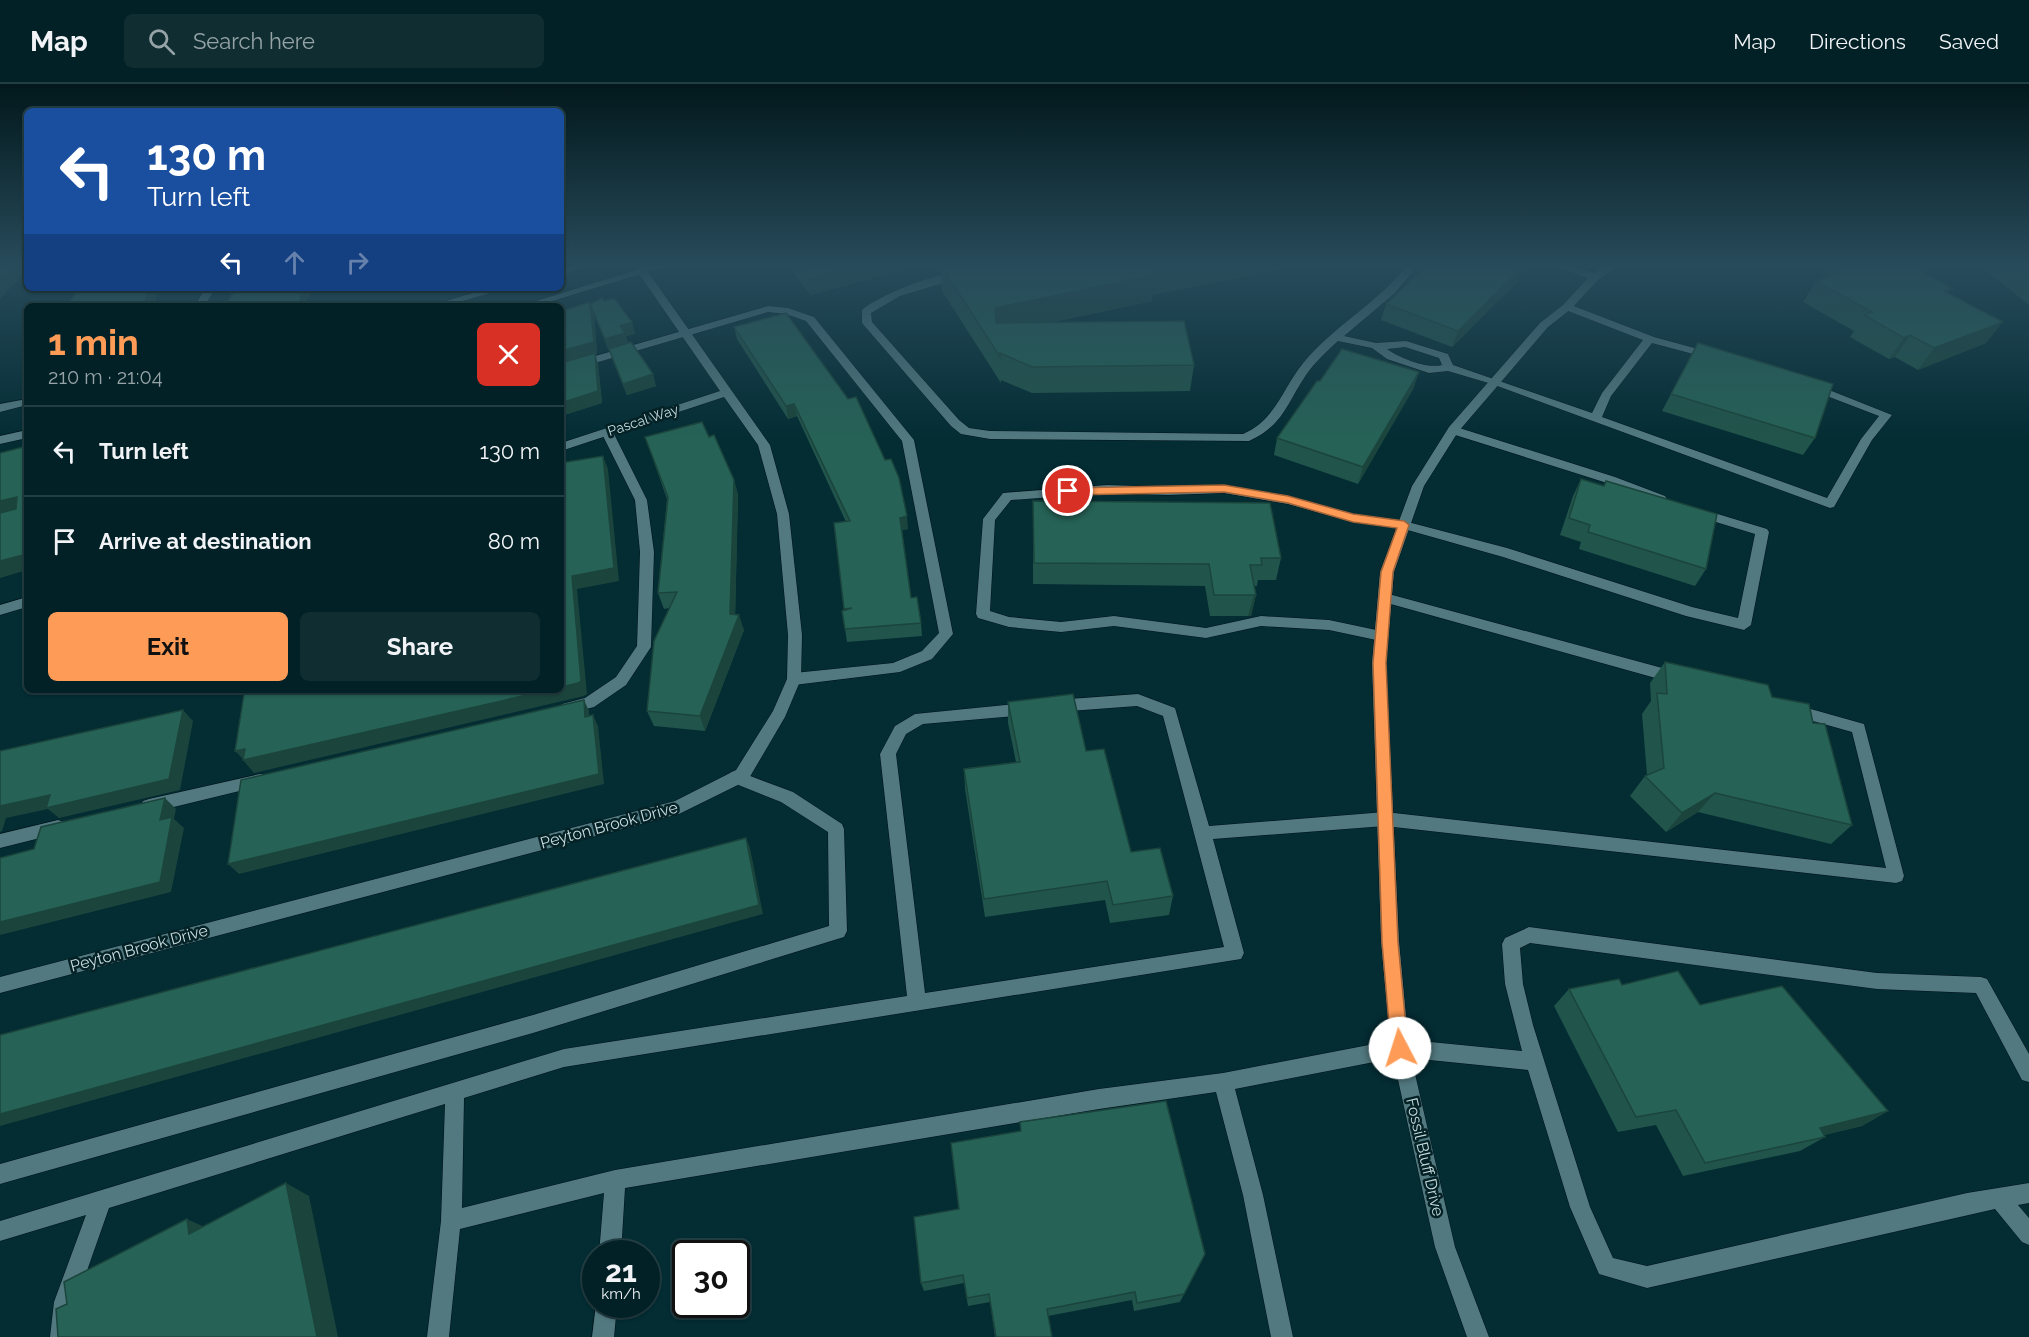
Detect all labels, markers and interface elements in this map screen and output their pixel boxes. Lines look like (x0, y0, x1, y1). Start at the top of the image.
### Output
search box (124, 14, 544, 68)
text: Map (30, 25, 88, 58)
icon: search (145, 25, 178, 58)
text: Search here (193, 28, 315, 54)
text: Map (1733, 29, 1776, 54)
text: Directions (1809, 29, 1906, 54)
text: Saved (1939, 29, 1999, 54)
text: 130 m (147, 131, 266, 180)
icon: left (48, 132, 126, 210)
text: Turn left (147, 181, 250, 212)
icon: left (215, 246, 248, 279)
icon: ahead (278, 246, 311, 279)
icon: right (341, 246, 374, 279)
text: 1 min (48, 321, 139, 363)
button: close (477, 323, 540, 386)
text: 210 m · 21:04 (48, 365, 163, 389)
street label: Pascal Way (605, 401, 681, 439)
icon: left (48, 435, 81, 468)
text: Turn left (99, 438, 189, 464)
text: 130 m (480, 438, 540, 464)
pin (1042, 465, 1093, 516)
icon: arrive (1051, 474, 1084, 507)
icon: arrive (48, 525, 81, 558)
text: Arrive at destination (99, 528, 312, 554)
text: 80 m (488, 528, 540, 554)
button: Exit (48, 612, 288, 681)
button: Share (300, 612, 540, 681)
street label: Peyton Brook Drive (538, 798, 680, 852)
street label: Peyton Brook Drive (68, 921, 210, 975)
position arrow (1368, 1016, 1432, 1080)
street label: Fossil Bluff Drive (1402, 1096, 1448, 1218)
speed limit sign: 30 (672, 1240, 750, 1318)
text: 21 (605, 1254, 637, 1289)
text: km/h (601, 1285, 641, 1303)

